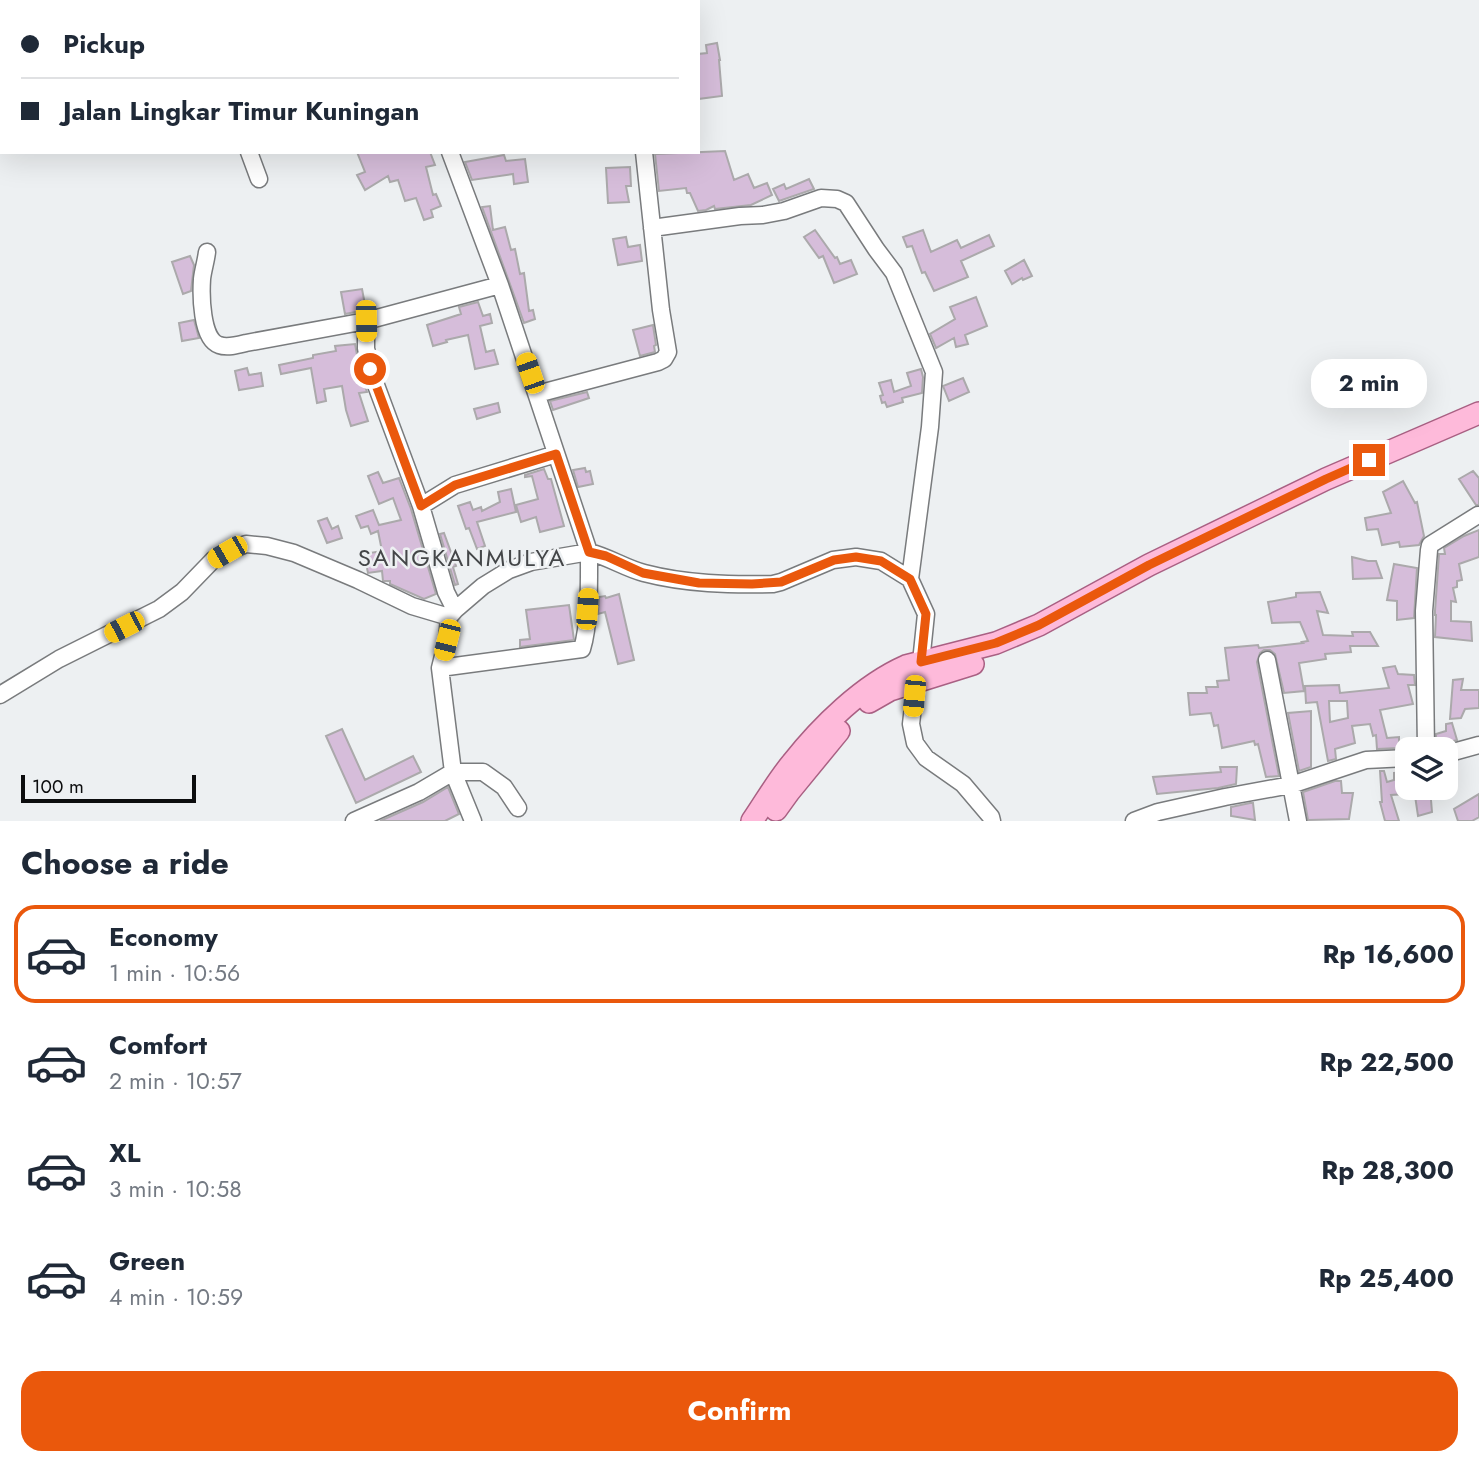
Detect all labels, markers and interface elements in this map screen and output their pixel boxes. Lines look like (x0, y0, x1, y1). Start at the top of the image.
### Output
text: Pickup (63, 25, 145, 63)
text: Jalan Lingkar Timur Kuningan (63, 92, 419, 130)
car (356, 300, 377, 342)
car (514, 350, 547, 396)
route start (354, 353, 386, 385)
callout: 2 min (1311, 358, 1427, 407)
text: 2 min (1339, 366, 1399, 400)
route end (1353, 444, 1385, 476)
car (204, 532, 251, 572)
district label: SANGKANMULYA (358, 540, 566, 575)
car (576, 587, 599, 631)
car (101, 608, 148, 646)
car (432, 617, 463, 663)
car (902, 674, 927, 718)
map controls (1395, 737, 1458, 800)
button: layers (1395, 737, 1458, 800)
scale bar (21, 772, 196, 804)
text: 100 m (32, 773, 84, 800)
text: Choose a ride (21, 840, 229, 886)
text: Economy (109, 918, 218, 956)
icon: car (25, 923, 88, 986)
text: Rp 16,600 (1322, 935, 1454, 973)
text: 1 min · 10:56 (109, 956, 240, 990)
text: Comfort (109, 1026, 207, 1064)
icon: car (25, 1031, 88, 1094)
text: Rp 22,500 (1320, 1043, 1454, 1081)
text: 2 min · 10:57 (109, 1064, 242, 1098)
text: XL (109, 1134, 141, 1172)
icon: car (25, 1139, 88, 1202)
text: Rp 28,300 (1321, 1151, 1454, 1189)
text: 3 min · 10:58 (109, 1172, 242, 1206)
text: Green (109, 1242, 185, 1280)
icon: car (25, 1247, 88, 1310)
text: Rp 25,400 (1319, 1259, 1454, 1297)
text: 4 min · 10:59 (109, 1280, 243, 1314)
button: Confirm (21, 1371, 1458, 1451)

